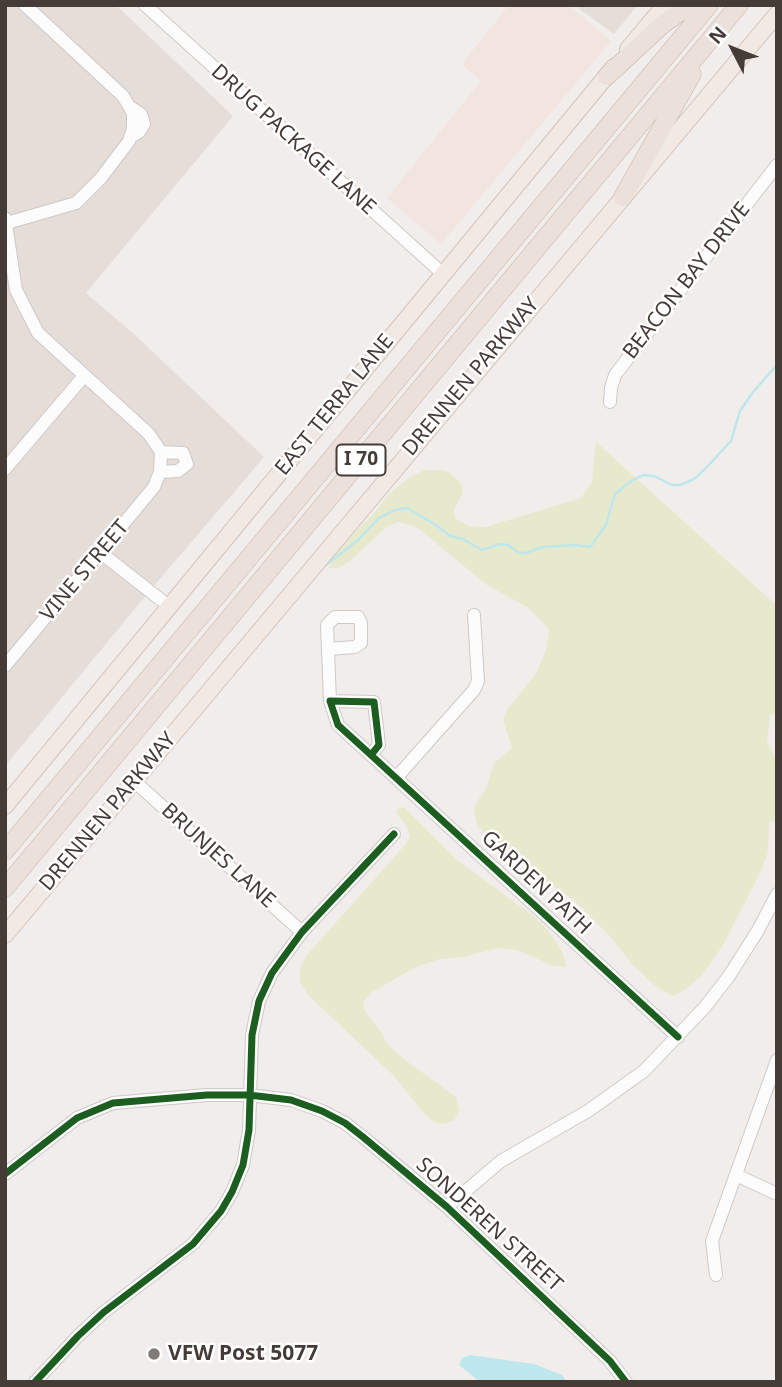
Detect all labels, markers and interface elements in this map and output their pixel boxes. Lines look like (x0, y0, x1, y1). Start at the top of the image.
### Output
north arrow (698, 14, 768, 84)
text: N (703, 21, 732, 49)
street label: DRUG PACKAGE LANE (205, 59, 381, 221)
street label: BEACON BAY DRIVE (618, 198, 756, 364)
street label: DRENNEN PARKWAY (397, 293, 545, 461)
street label: EAST TERRA LANE (270, 329, 400, 481)
road number: I 70 (336, 444, 386, 475)
street label: VINE STREET (35, 515, 135, 627)
street label: DRENNEN PARKWAY (34, 728, 182, 896)
street label: BRUNJES LANE (156, 798, 280, 914)
street label: GARDEN PATH (476, 826, 596, 940)
street label: SONDEREN STREET (411, 1153, 567, 1297)
place label: VFW Post 5077 (168, 1341, 318, 1367)
marker: VFW Post 5077 (146, 1346, 162, 1362)

